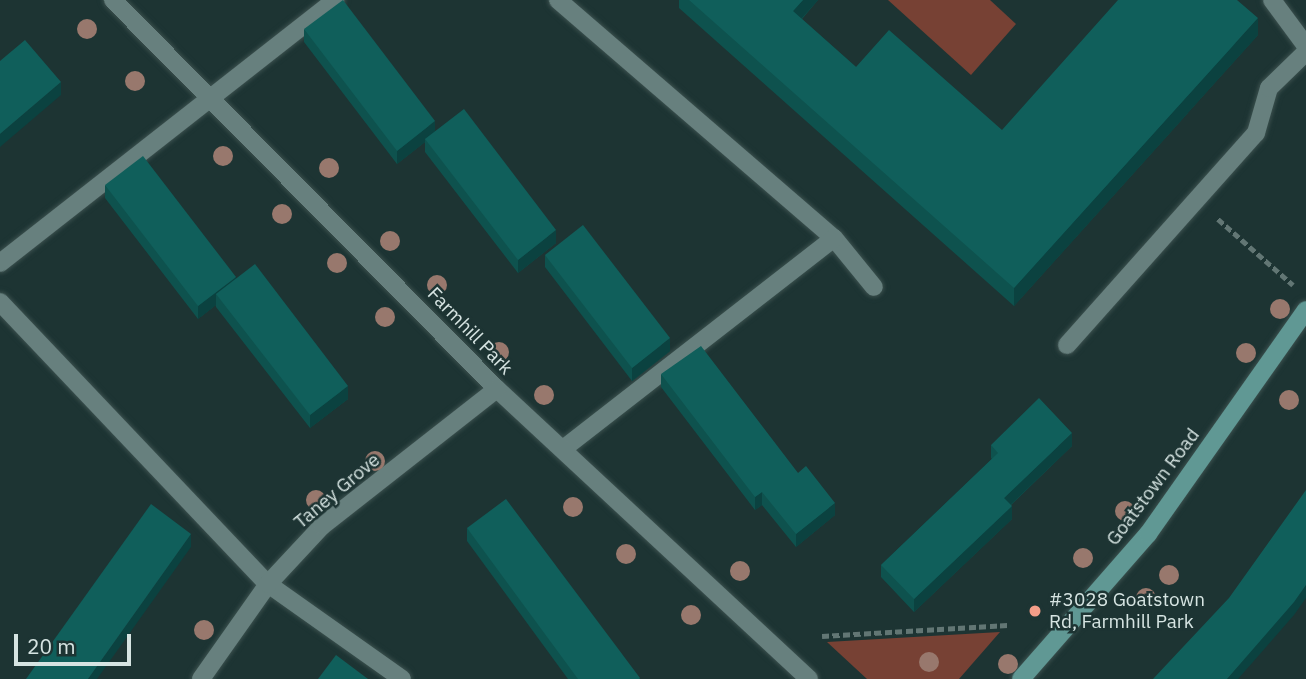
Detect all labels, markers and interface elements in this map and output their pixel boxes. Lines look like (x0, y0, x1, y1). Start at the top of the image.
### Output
street label: Farmhill Park (423, 283, 517, 379)
street label: Goatstown Road (1102, 424, 1204, 550)
street label: Taney Grove (289, 449, 385, 533)
place label: #3028 Goatstown Rd, Farmhill Park (1049, 589, 1205, 633)
marker: #3028 Goatstown Rd, Farmhill Park (1027, 603, 1043, 619)
scale bar (18, 620, 135, 664)
text: 20 m (27, 632, 76, 660)

